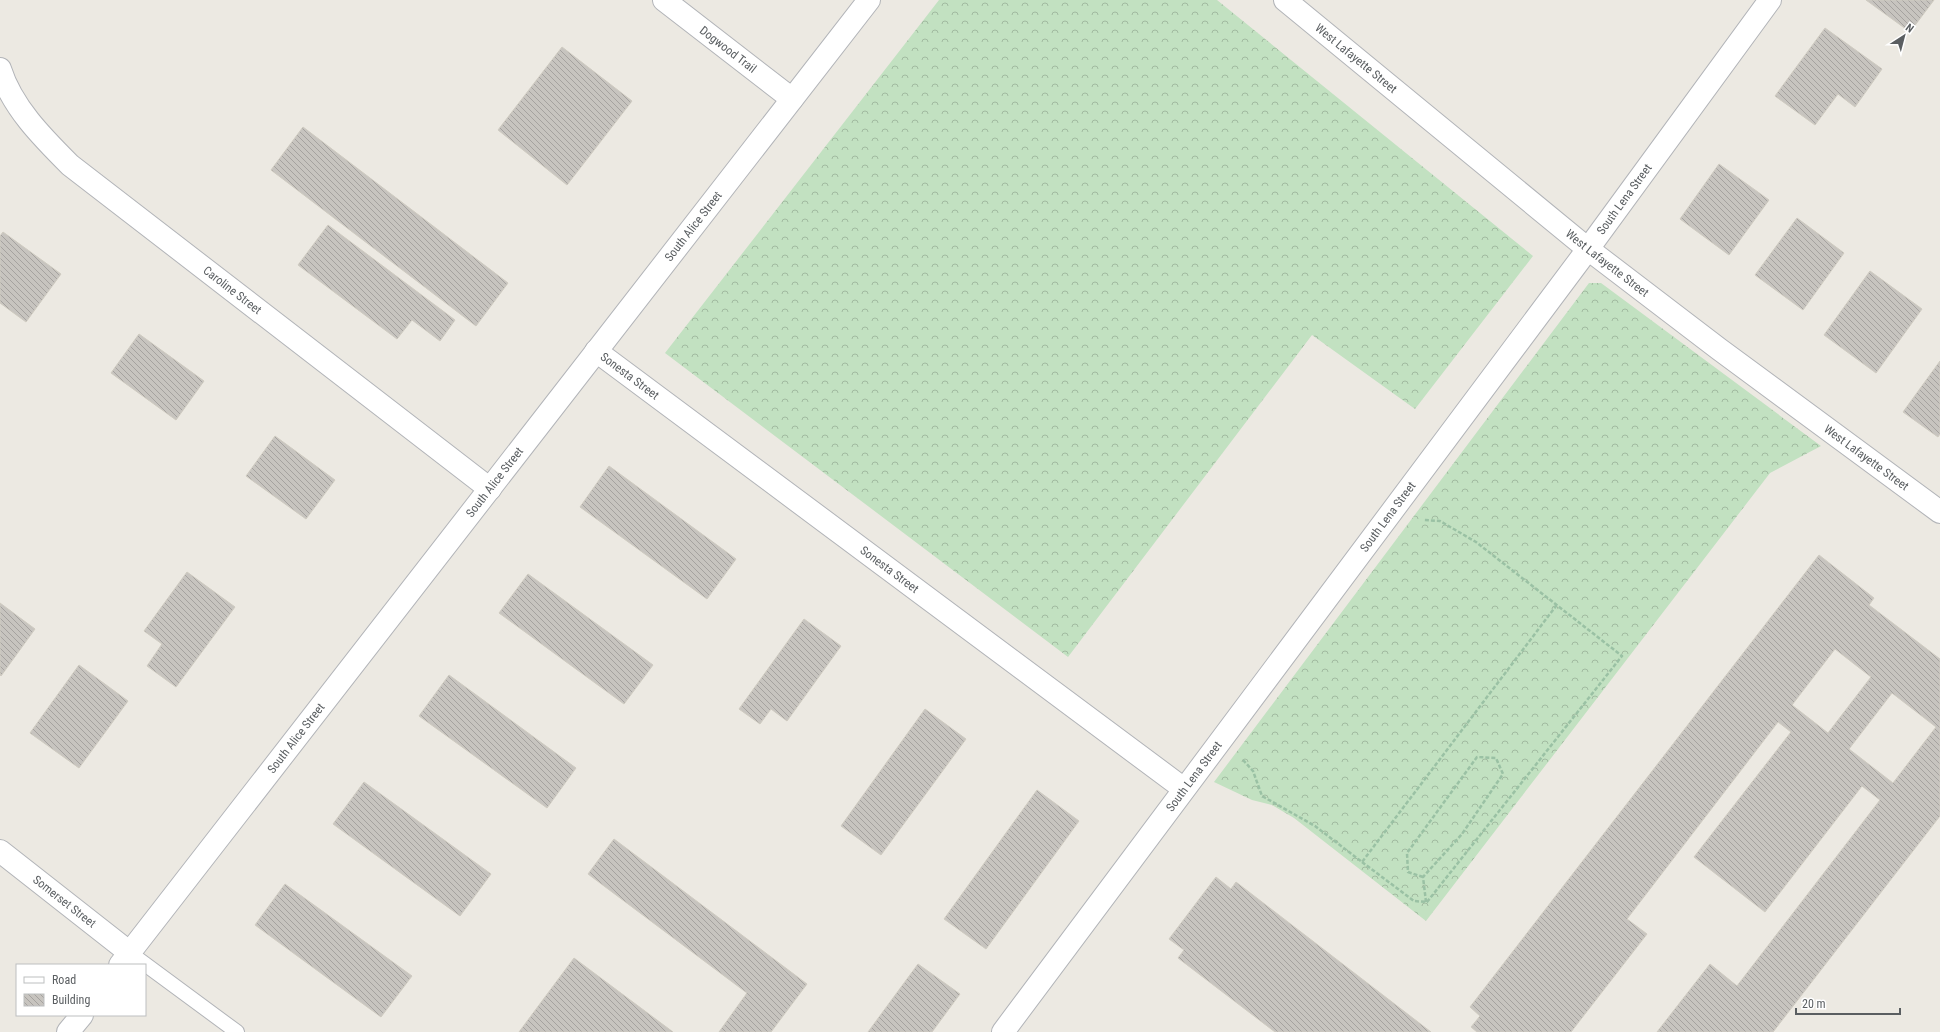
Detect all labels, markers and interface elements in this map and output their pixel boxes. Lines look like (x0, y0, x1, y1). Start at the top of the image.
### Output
north arrow (1884, 16, 1924, 56)
street label: West Lafayette Street (1312, 21, 1400, 96)
text: N (1903, 21, 1916, 36)
street label: Dogwood Trail (697, 23, 759, 76)
street label: South Lena Street (1594, 161, 1655, 237)
street label: South Alice Street (662, 188, 725, 264)
street label: West Lafayette Street (1563, 226, 1652, 300)
street label: Caroline Street (200, 263, 265, 317)
street label: Sonesta Street (598, 350, 662, 403)
street label: West Lafayette Street (1821, 422, 1912, 494)
street label: South Alice Street (463, 444, 526, 520)
street label: South Lena Street (1357, 479, 1419, 555)
street label: Sonesta Street (857, 543, 922, 596)
street label: South Alice Street (264, 700, 328, 776)
street label: South Lena Street (1163, 738, 1225, 814)
street label: Somerset Street (30, 873, 99, 931)
legend (16, 964, 146, 1016)
text: Road (52, 973, 76, 987)
scale bar (1796, 990, 1900, 1016)
text: Building (52, 993, 90, 1007)
text: 20 m (1802, 997, 1826, 1011)

